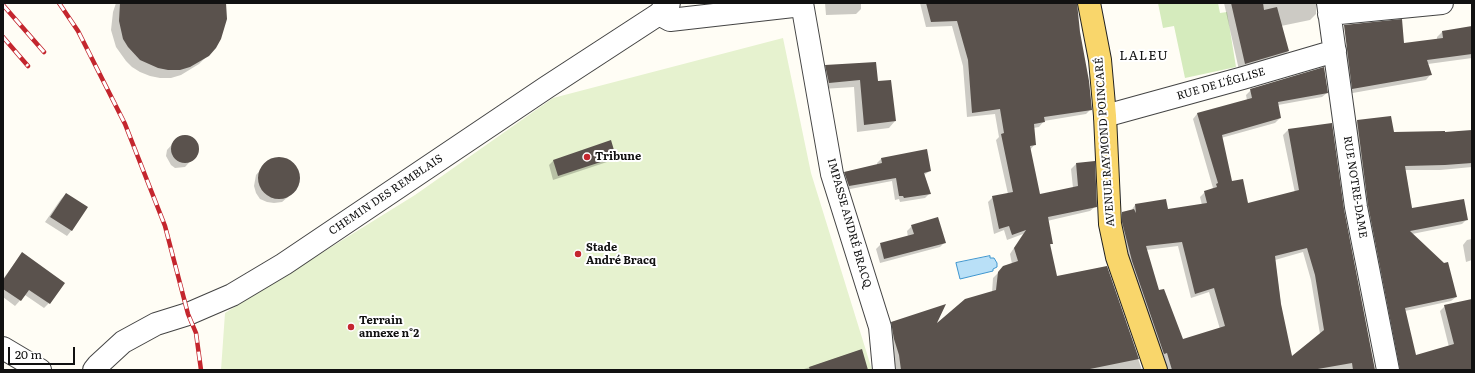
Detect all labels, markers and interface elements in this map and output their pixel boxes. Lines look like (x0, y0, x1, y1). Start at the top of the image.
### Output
district label: LALEU (1119, 48, 1169, 64)
street label: AVENUE RAYMOND POINCARÉ (1092, 57, 1118, 227)
street label: RUE DE L'ÉGLISE (1175, 65, 1267, 103)
street label: RUE NOTRE-DAME (1340, 135, 1370, 239)
place label: Tribune (595, 150, 641, 164)
street label: CHEMIN DES REMBLAIS (327, 152, 445, 238)
marker: Tribune (582, 152, 592, 162)
street label: IMPASSE ANDRÉ BRACQ (824, 157, 874, 289)
place label: Stade André Bracq (586, 241, 656, 267)
marker: Stade André Bracq (573, 249, 583, 259)
place label: Terrain annexe n°2 (359, 314, 419, 340)
marker: Terrain annexe n°2 (346, 322, 356, 332)
scale bar (10, 339, 77, 365)
text: 20 m (15, 345, 42, 363)

